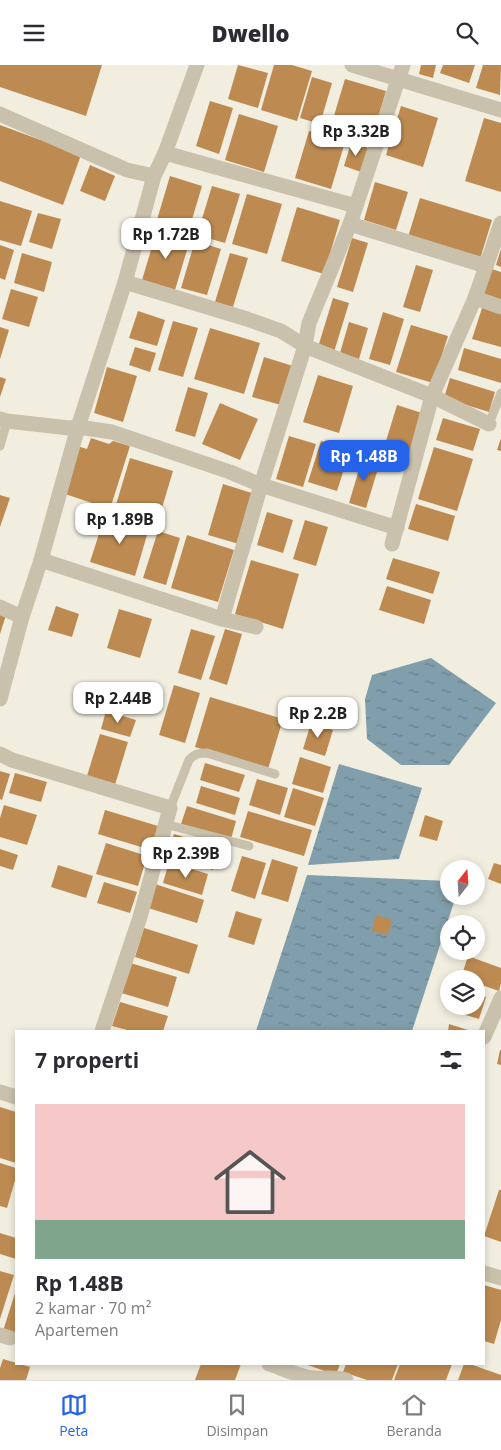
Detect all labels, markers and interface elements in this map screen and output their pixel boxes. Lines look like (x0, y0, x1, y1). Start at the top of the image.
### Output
text: Dwello (211, 18, 290, 48)
icon: menu (20, 19, 48, 47)
icon: search (453, 19, 481, 47)
pin: Rp 3.32B (304, 114, 408, 157)
text: Rp 3.32B (322, 120, 390, 142)
pin: Rp 1.72B (114, 217, 218, 260)
text: Rp 1.72B (132, 223, 200, 245)
pin: Rp 1.48B (312, 439, 416, 482)
text: Rp 1.48B (330, 445, 398, 467)
pin: Rp 1.89B (68, 503, 172, 545)
text: Rp 1.89B (86, 508, 154, 530)
pin: Rp 2.44B (66, 681, 170, 724)
text: Rp 2.44B (84, 687, 152, 709)
pin: Rp 2.2B (272, 697, 364, 739)
text: Rp 2.2B (289, 702, 347, 724)
pin: Rp 2.39B (134, 837, 238, 879)
text: Rp 2.39B (152, 842, 220, 864)
north arrow (440, 860, 485, 905)
map controls (440, 860, 485, 1015)
button: locate (440, 915, 485, 960)
button: layers (440, 970, 485, 1015)
text: 7 properti (35, 1046, 139, 1074)
icon: filters (437, 1046, 465, 1074)
icon: home (205, 1137, 295, 1227)
text: Rp 1.48B (35, 1269, 124, 1297)
text: 2 kamar · 70 m² (35, 1297, 151, 1319)
text: Apartemen (35, 1319, 119, 1341)
tab: Peta (59, 1391, 88, 1440)
tab: Disimpan (206, 1391, 268, 1440)
tab: Beranda (387, 1391, 442, 1440)

